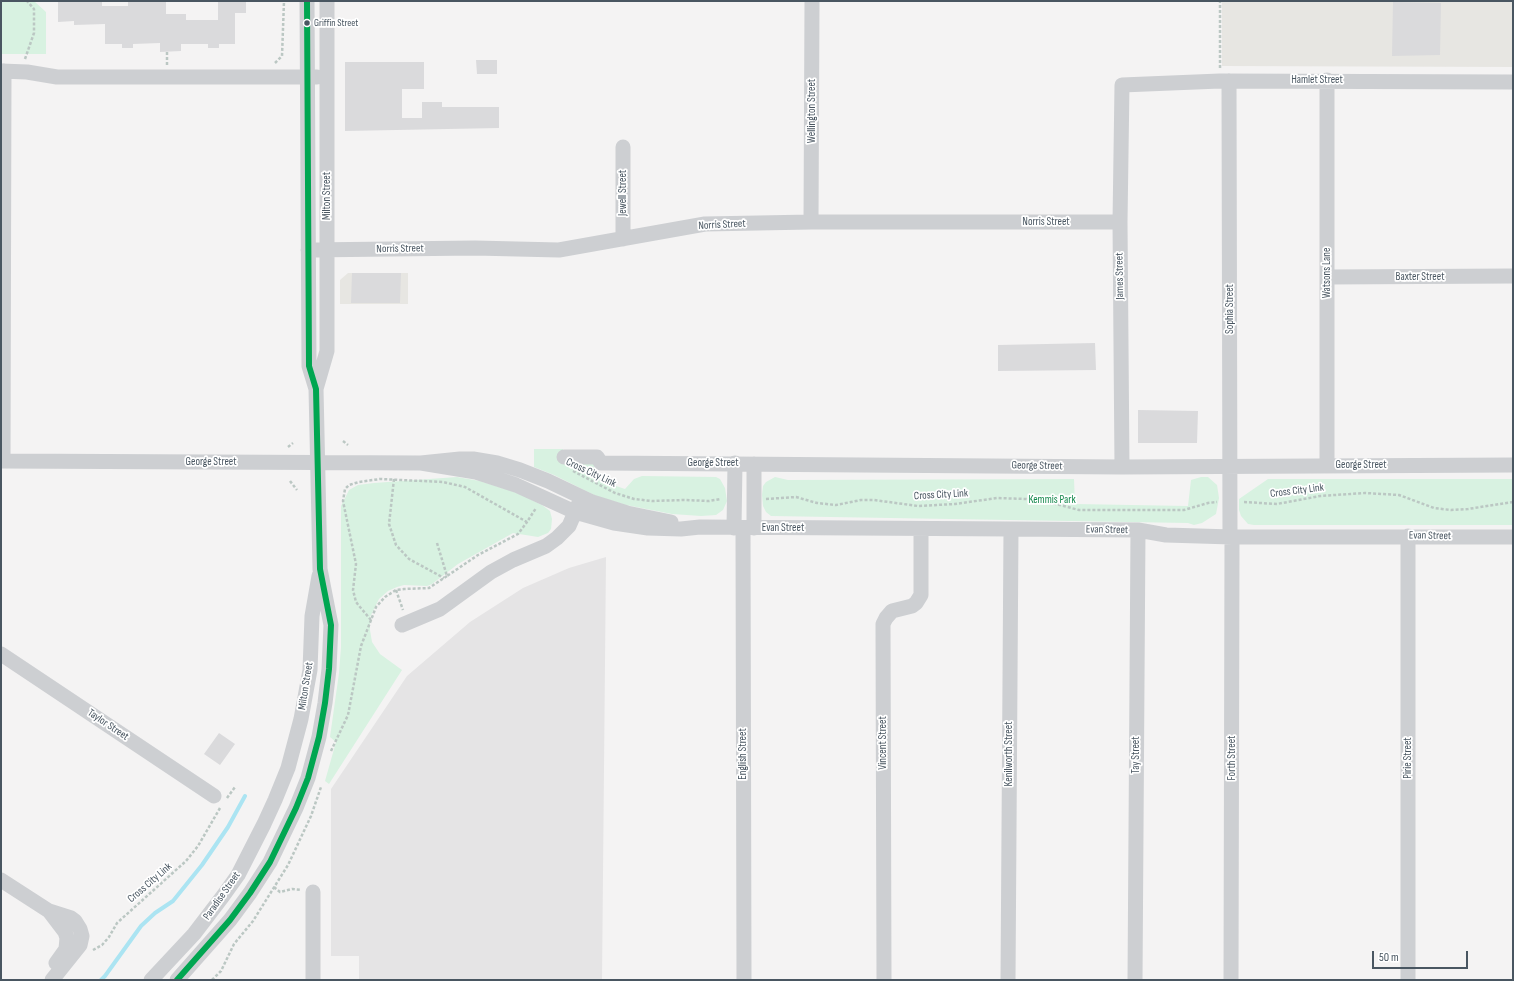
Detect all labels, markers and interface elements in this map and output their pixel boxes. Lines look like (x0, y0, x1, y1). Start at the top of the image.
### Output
place label: Griffin Street (314, 17, 358, 29)
marker: Griffin Street (302, 18, 312, 28)
street label: Hamlet Street (1291, 73, 1343, 87)
street label: Wellington Street (805, 79, 819, 143)
street label: Jewell Street (616, 170, 630, 216)
street label: Milton Street (320, 172, 334, 220)
street label: Norris Street (1022, 215, 1070, 229)
street label: Norris Street (698, 217, 746, 233)
street label: Norris Street (376, 242, 424, 256)
street label: Watsons Lane (1320, 248, 1334, 298)
street label: James Street (1113, 252, 1127, 300)
street label: Baxter Street (1395, 270, 1445, 284)
street label: Sophia Street (1223, 284, 1237, 334)
street label: George Street (185, 455, 237, 469)
street label: Cross City Link (564, 456, 618, 490)
street label: George Street (687, 456, 739, 470)
street label: George Street (1335, 458, 1387, 472)
street label: George Street (1011, 459, 1063, 473)
street label: Cross City Link (1269, 481, 1325, 501)
street label: Cross City Link (914, 487, 968, 503)
park label: Kemmis Park (1028, 493, 1076, 507)
street label: Evan Street (762, 521, 804, 535)
street label: Evan Street (1086, 523, 1128, 537)
street label: Evan Street (1409, 529, 1451, 543)
street label: Milton Street (296, 661, 316, 711)
street label: Taylor Street (85, 706, 131, 744)
street label: Vincent Street (876, 716, 890, 770)
street label: Kenilworth Street (1002, 721, 1016, 787)
street label: English Street (736, 728, 750, 780)
street label: Tay Street (1129, 736, 1143, 774)
street label: Forth Street (1225, 736, 1239, 780)
street label: Pirie Street (1401, 737, 1415, 779)
street label: Cross City Link (125, 860, 175, 906)
street label: Paradise Street (201, 869, 243, 923)
scale bar (1374, 943, 1470, 969)
text: 50 m (1379, 950, 1399, 965)

